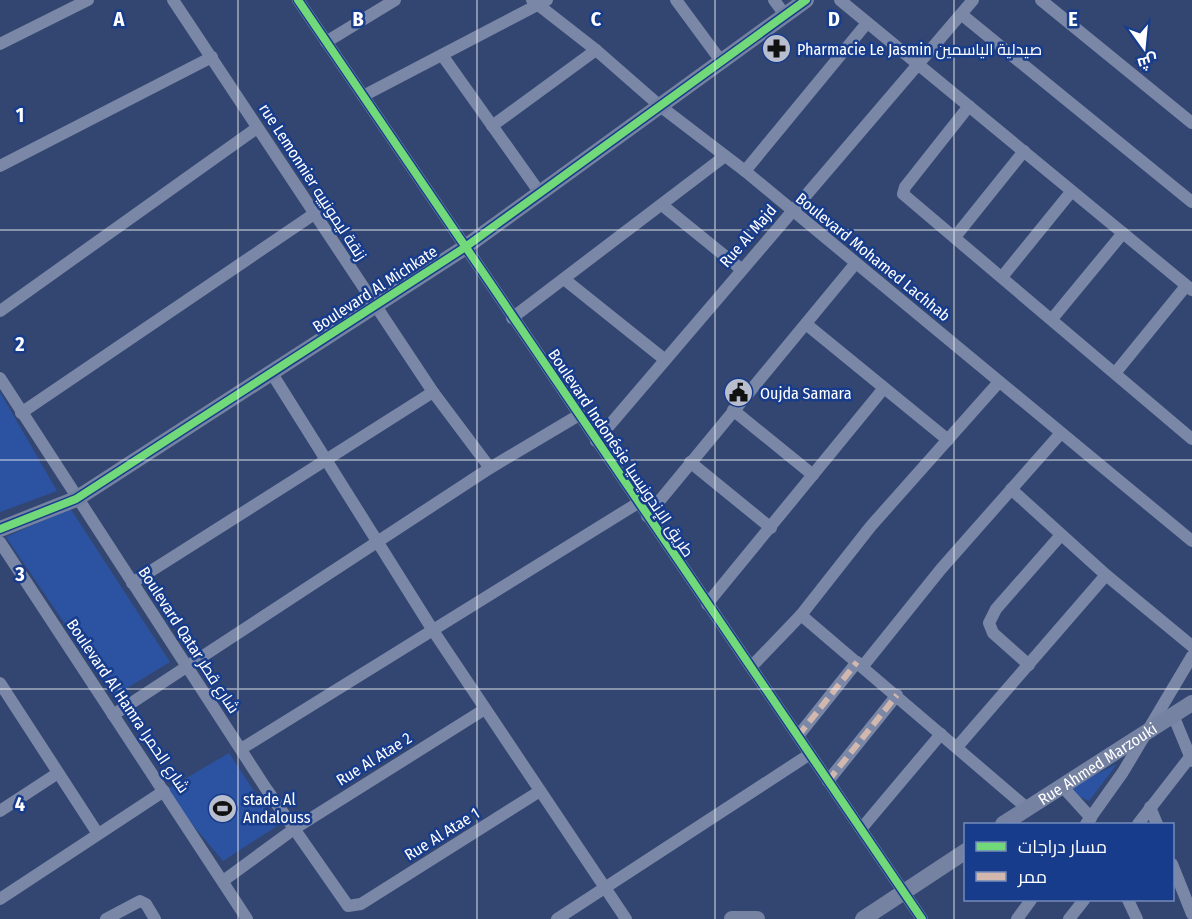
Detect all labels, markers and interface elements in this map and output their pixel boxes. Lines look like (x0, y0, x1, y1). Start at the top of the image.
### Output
text: A (113, 7, 126, 31)
text: B (352, 7, 364, 31)
text: C (591, 7, 602, 31)
text: D (828, 7, 840, 31)
text: E (1068, 7, 1078, 31)
north arrow (1114, 18, 1174, 78)
pharmacy icon: Pharmacie Le Jasmin صيدلية الياسمين (760, 33, 792, 65)
place label: Pharmacie Le Jasmin صيدلية الياسمين (797, 40, 1042, 60)
text: ش (1135, 50, 1160, 74)
street label: rue Lemonnier زنقة ليمونييه (255, 100, 371, 264)
text: 1 (16, 103, 24, 127)
street label: Boulevard Mohamed Lachhab (792, 189, 954, 325)
street label: Rue Al Majd (716, 201, 780, 271)
street label: Boulevard Al Michkate (309, 242, 441, 336)
text: 2 (14, 332, 25, 356)
street label: Boulevard Indonésie طريق الإندونيسيا (543, 345, 698, 561)
public building icon: Oujda Samara (723, 377, 755, 409)
place label: Oujda Samara (760, 384, 852, 403)
text: 3 (14, 562, 25, 586)
street label: Boulevard Qatar شارع قطر (133, 563, 244, 718)
street label: Boulevard Al Hamra شارع الحمرا (61, 615, 193, 798)
street label: Rue Ahmed Marzouki (1034, 719, 1160, 809)
street label: Rue Al Atae 2 (333, 728, 415, 790)
place label: stade Al Andalouss (243, 790, 311, 827)
text: 4 (15, 792, 25, 816)
sports icon: stade Al Andalouss (206, 792, 238, 824)
street label: Rue Al Atae 1 (401, 804, 483, 864)
legend (964, 823, 1174, 901)
text: مسار دراجات (1018, 836, 1107, 858)
text: ممر (1017, 866, 1047, 888)

